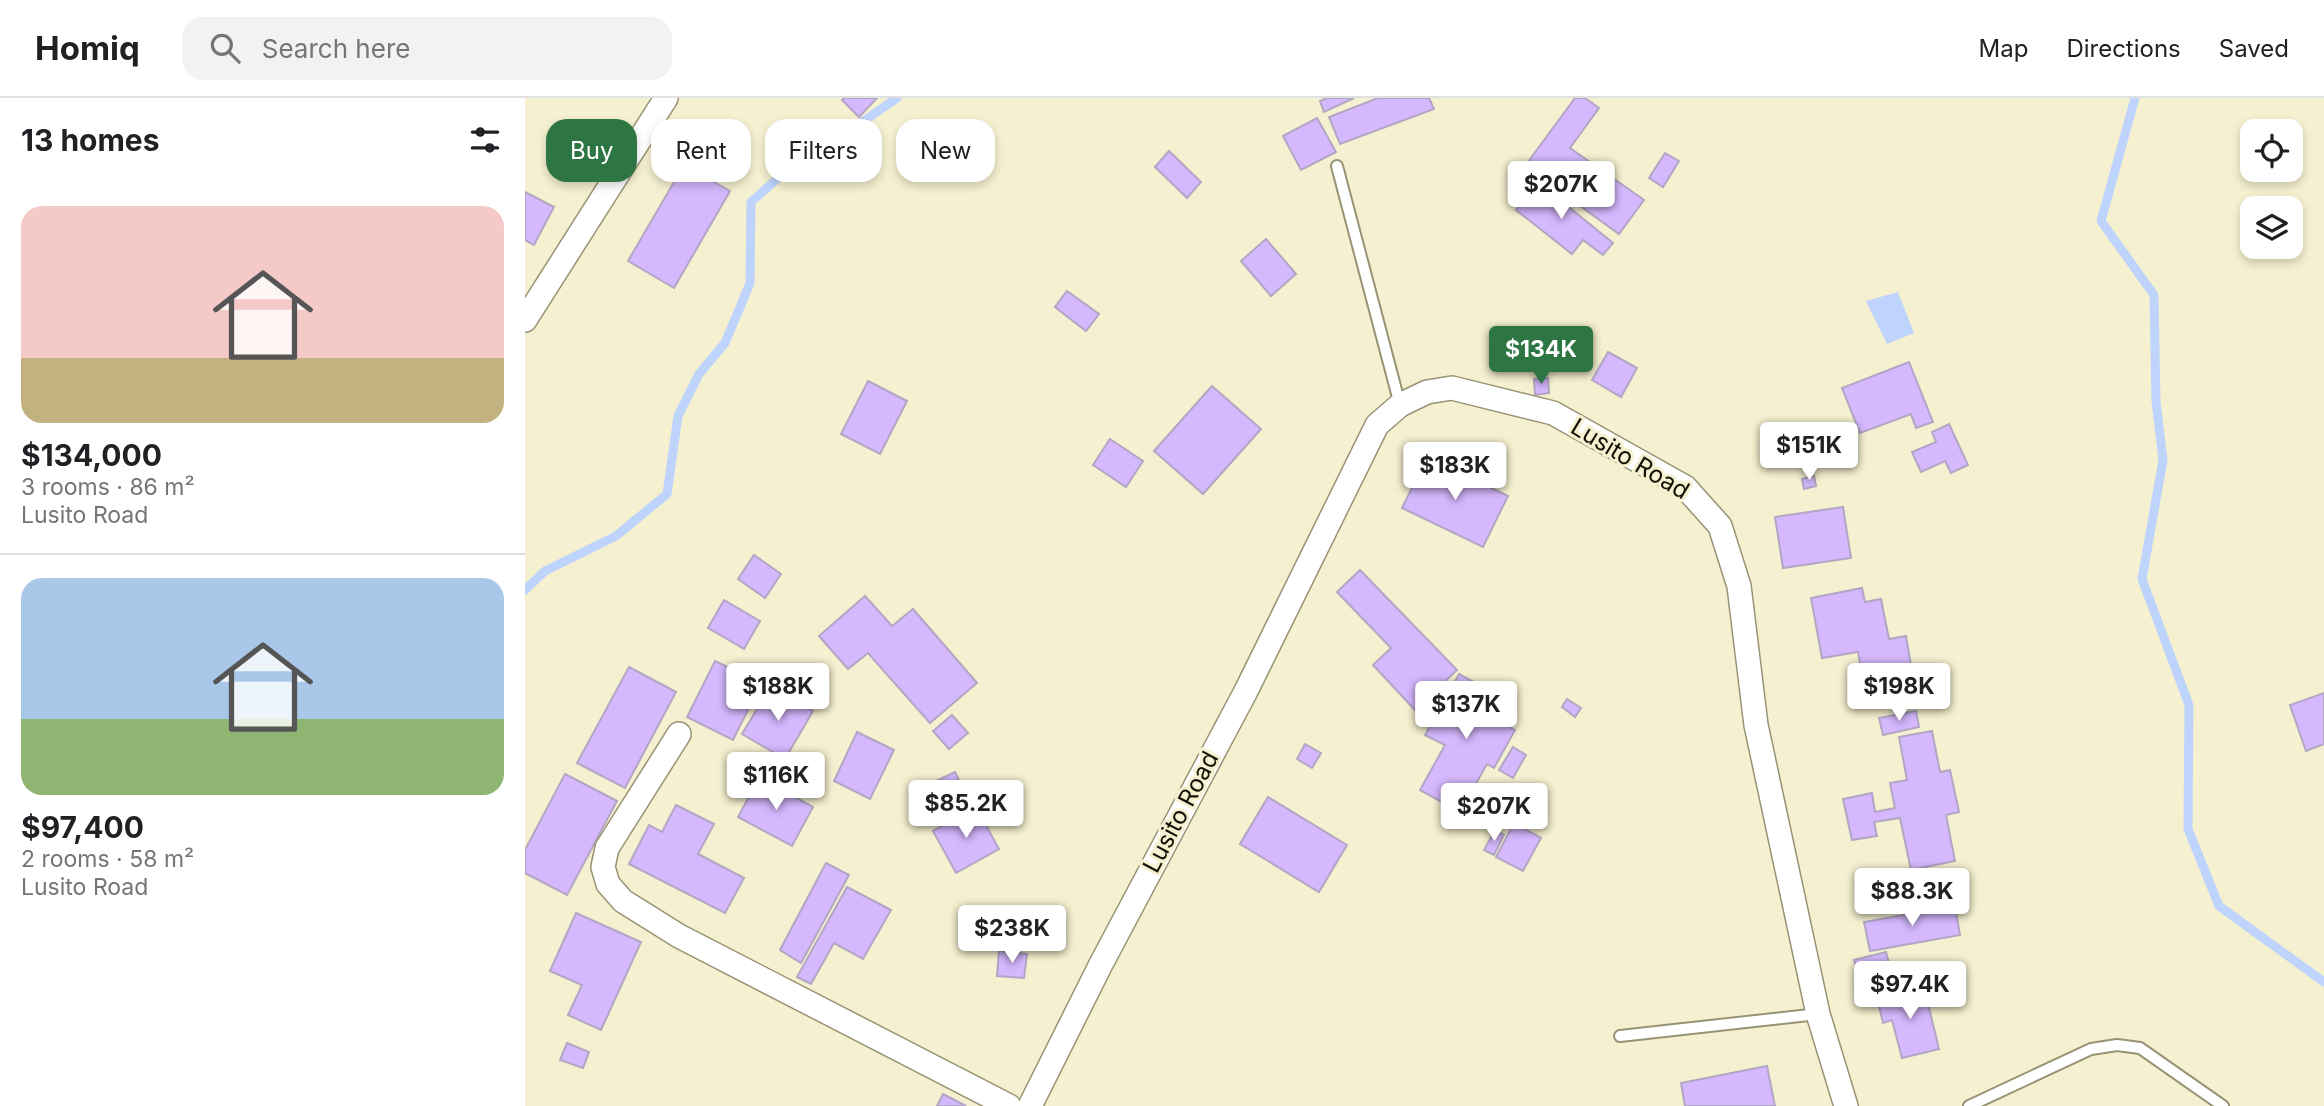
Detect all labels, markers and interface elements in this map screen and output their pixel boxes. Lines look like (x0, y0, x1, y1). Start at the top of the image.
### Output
search box (182, 17, 672, 80)
text: Homiq (35, 28, 140, 68)
icon: search (206, 29, 244, 67)
text: Search here (262, 33, 410, 64)
text: Map (1979, 34, 2028, 63)
text: Directions (2066, 34, 2181, 63)
text: Saved (2219, 34, 2289, 63)
chip: Buy (546, 119, 637, 182)
chip: Rent (651, 119, 751, 182)
chip: Filters (765, 119, 882, 182)
chip: New (896, 119, 995, 182)
map controls (2240, 119, 2303, 259)
button: locate (2240, 119, 2303, 182)
icon: filters (466, 121, 504, 159)
text: 13 homes (21, 122, 160, 158)
pin: $207K (1512, 162, 1610, 221)
text: $207K (1524, 170, 1598, 198)
button: layers (2240, 196, 2303, 259)
icon: home (200, 252, 326, 378)
pin: $134K (1492, 327, 1590, 386)
text: $134K (1505, 335, 1577, 363)
street label: Lusito Road (1566, 412, 1695, 505)
pin: $151K (1760, 422, 1858, 482)
text: $151K (1776, 431, 1842, 459)
text: $134,000 (21, 437, 162, 473)
pin: $183K (1406, 442, 1504, 502)
text: $183K (1419, 451, 1491, 479)
text: 3 rooms · 86 m² (21, 473, 195, 501)
text: Lusito Road (21, 501, 148, 529)
icon: home (200, 624, 326, 750)
pin: $188K (729, 664, 827, 723)
pin: $198K (1850, 664, 1948, 723)
text: $188K (742, 672, 814, 700)
text: $198K (1863, 672, 1935, 700)
pin: $137K (1417, 682, 1515, 741)
text: $137K (1431, 690, 1501, 718)
street label: Lusito Road (1137, 746, 1225, 877)
pin: $116K (727, 752, 825, 812)
text: $116K (743, 761, 809, 789)
pin: $85.2K (909, 780, 1023, 840)
pin: $207K (1445, 784, 1543, 843)
text: $85.2K (925, 789, 1007, 817)
text: $207K (1457, 792, 1531, 820)
text: $97,400 (21, 809, 144, 845)
text: 2 rooms · 58 m² (21, 845, 194, 873)
pin: $88.3K (1855, 868, 1969, 928)
text: Lusito Road (21, 873, 148, 901)
text: $88.3K (1870, 877, 1954, 905)
pin: $238K (963, 906, 1061, 965)
text: $238K (974, 914, 1050, 942)
pin: $97.4K (1853, 962, 1967, 1021)
text: $97.4K (1870, 970, 1950, 998)

